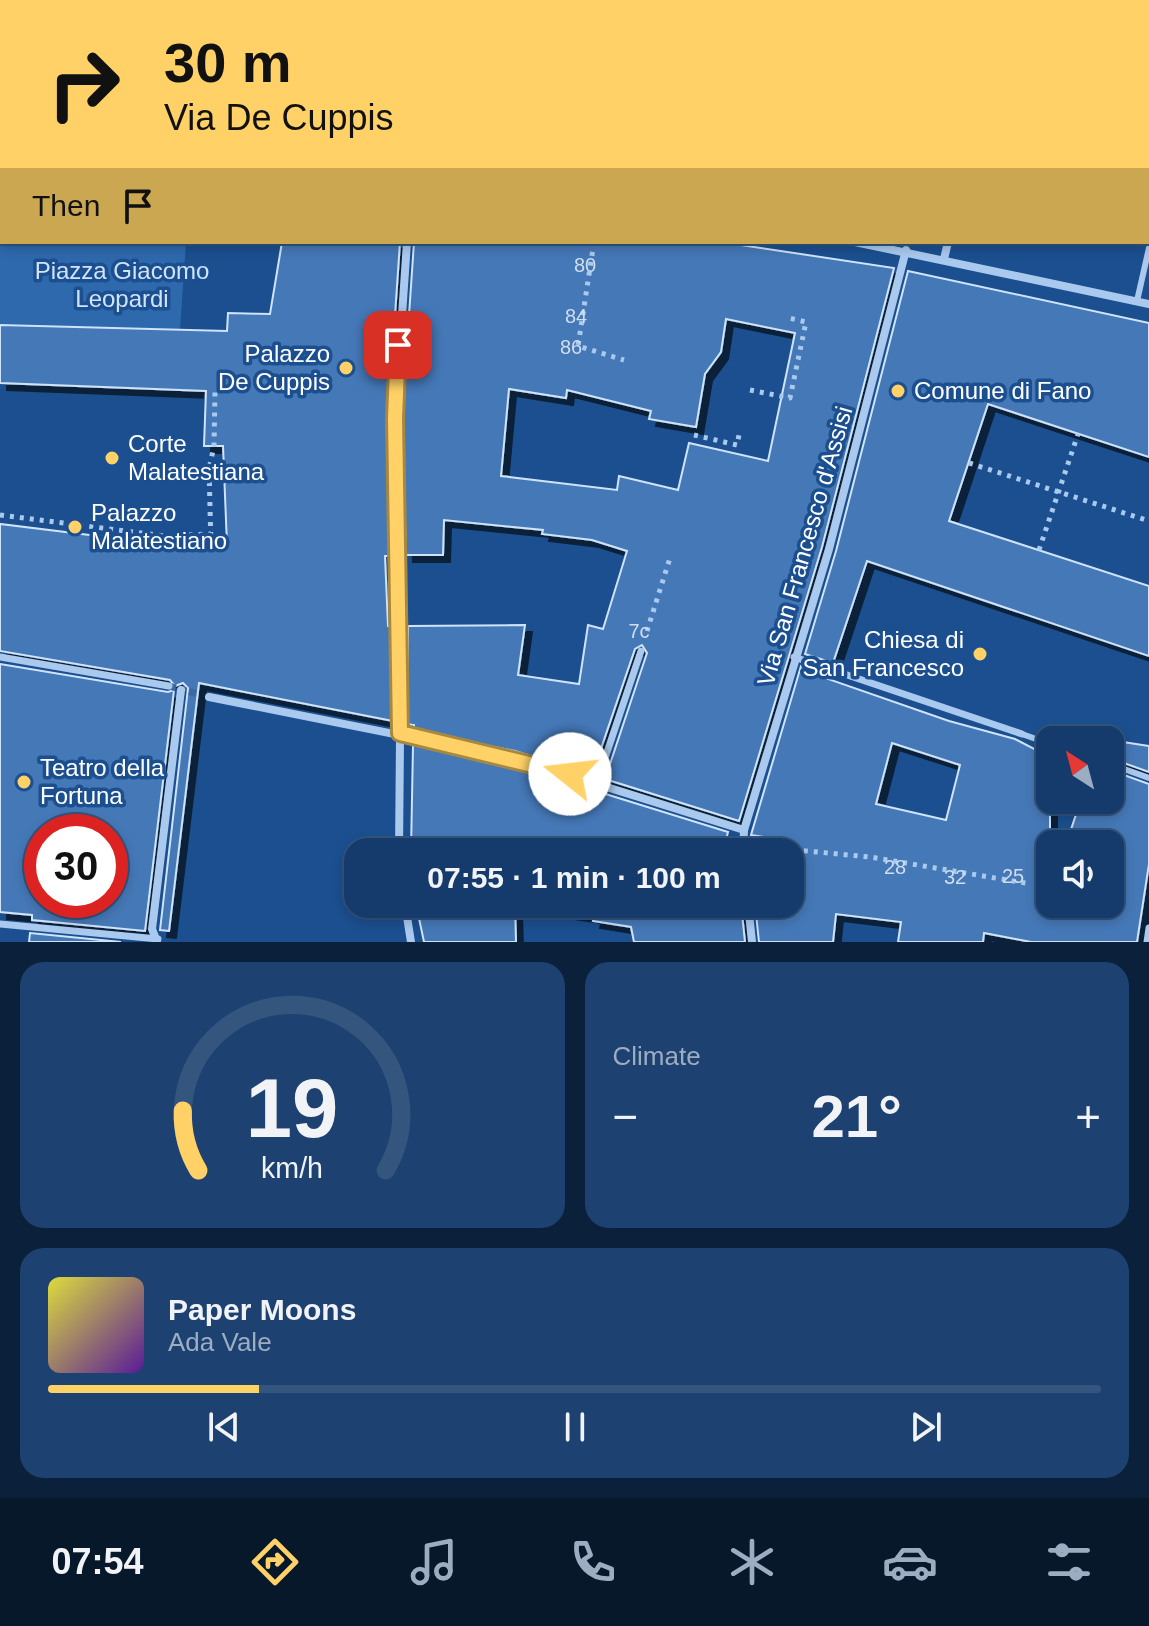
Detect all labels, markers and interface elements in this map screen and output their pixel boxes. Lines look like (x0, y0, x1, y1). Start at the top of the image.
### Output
text: 30 m (164, 31, 292, 94)
icon: right (32, 32, 136, 136)
text: Via De Cuppis (164, 97, 393, 138)
icon: arrive (116, 184, 160, 228)
text: Then (32, 189, 100, 222)
house number: 80 (574, 254, 596, 276)
park label: Piazza Giacomo Leopardi (35, 257, 209, 312)
house number: 84 (565, 305, 587, 327)
pin (364, 311, 432, 379)
icon: arrive (376, 323, 420, 367)
house number: 86 (560, 336, 582, 358)
place label: Palazzo De Cuppis (218, 340, 330, 395)
marker: Palazzo De Cuppis (337, 359, 355, 377)
place label: Comune di Fano (914, 377, 1091, 404)
marker: Comune di Fano (889, 382, 907, 400)
street label: Via San Francesco d'Assisi (752, 403, 857, 689)
place label: Corte Malatestiana (128, 430, 265, 485)
marker: Corte Malatestiana (103, 449, 121, 467)
place label: Palazzo Malatestiano (91, 499, 227, 554)
marker: Palazzo Malatestiano (66, 518, 84, 536)
house number: 7c (628, 620, 650, 642)
place label: Chiesa di San Francesco (803, 626, 964, 681)
marker: Chiesa di San Francesco (971, 645, 989, 663)
north arrow (1036, 726, 1124, 814)
map controls (1036, 726, 1124, 918)
position arrow (528, 732, 612, 816)
place label: Teatro della Fortuna (40, 754, 165, 809)
marker: Teatro della Fortuna (15, 773, 33, 791)
speed limit sign: 30 (24, 814, 128, 918)
button: sound (1036, 830, 1124, 918)
house number: 28 (884, 856, 906, 878)
text: 07:55 · 1 min · 100 m (427, 861, 721, 894)
house number: 25 (1002, 865, 1024, 887)
house number: 32 (944, 866, 966, 888)
text: Climate (613, 1041, 701, 1071)
text: 19 (246, 1062, 339, 1155)
text: 21° (811, 1083, 902, 1150)
text: − (613, 1092, 638, 1141)
text: + (1075, 1092, 1101, 1141)
text: km/h (261, 1152, 323, 1184)
text: Paper Moons (168, 1293, 356, 1326)
text: Ada Vale (168, 1327, 272, 1357)
icon: previous (202, 1405, 246, 1449)
icon: pause (553, 1405, 597, 1449)
icon: next (904, 1405, 948, 1449)
icon: directions (247, 1534, 303, 1590)
icon: music (406, 1534, 462, 1590)
icon: phone (565, 1534, 621, 1590)
icon: climate (724, 1534, 780, 1590)
icon: car (882, 1534, 938, 1590)
icon: filters (1041, 1534, 1097, 1590)
text: 07:54 (51, 1541, 144, 1582)

